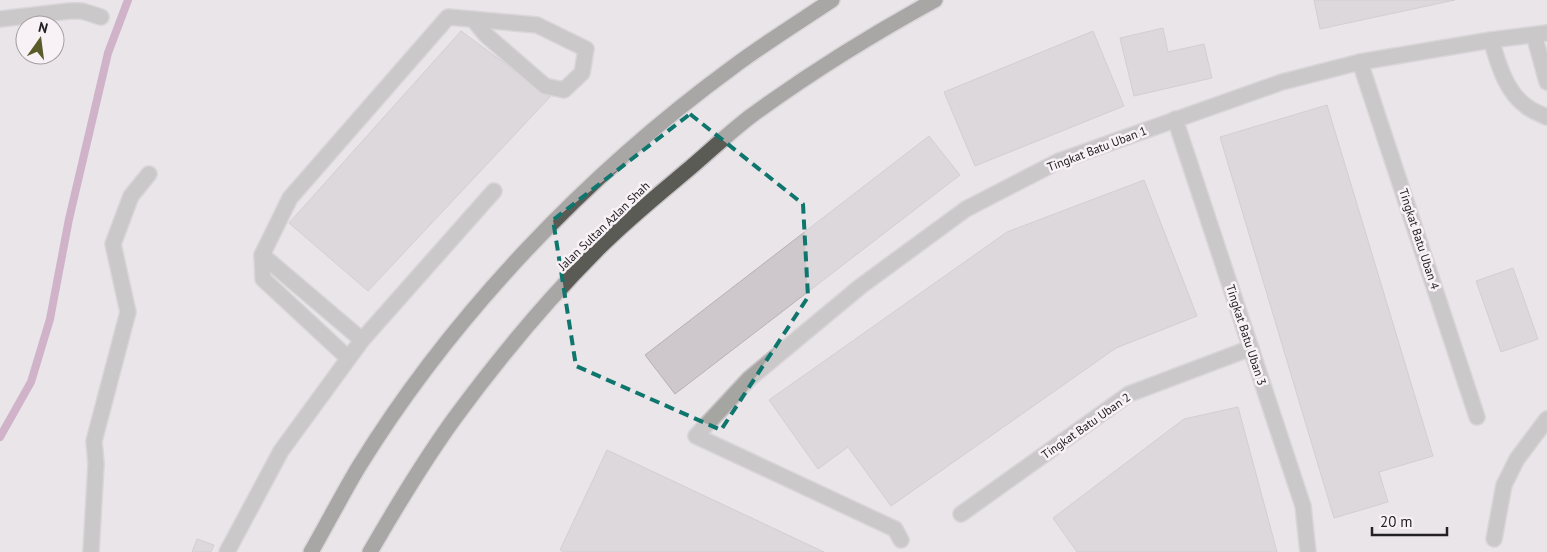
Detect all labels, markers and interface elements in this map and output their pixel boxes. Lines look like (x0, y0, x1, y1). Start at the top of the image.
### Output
north arrow (15, 15, 65, 65)
text: N (37, 18, 50, 37)
street label: Tingkat Batu Uban 1 (1045, 123, 1149, 174)
street label: Jalan Sultan Azlan Shah (554, 178, 652, 274)
street label: Tingkat Batu Uban 4 (1396, 187, 1443, 292)
street label: Tingkat Batu Uban 3 (1223, 283, 1270, 387)
street label: Tingkat Batu Uban 2 (1038, 389, 1133, 462)
scale bar (1372, 504, 1447, 536)
text: 20 m (1380, 512, 1413, 531)

